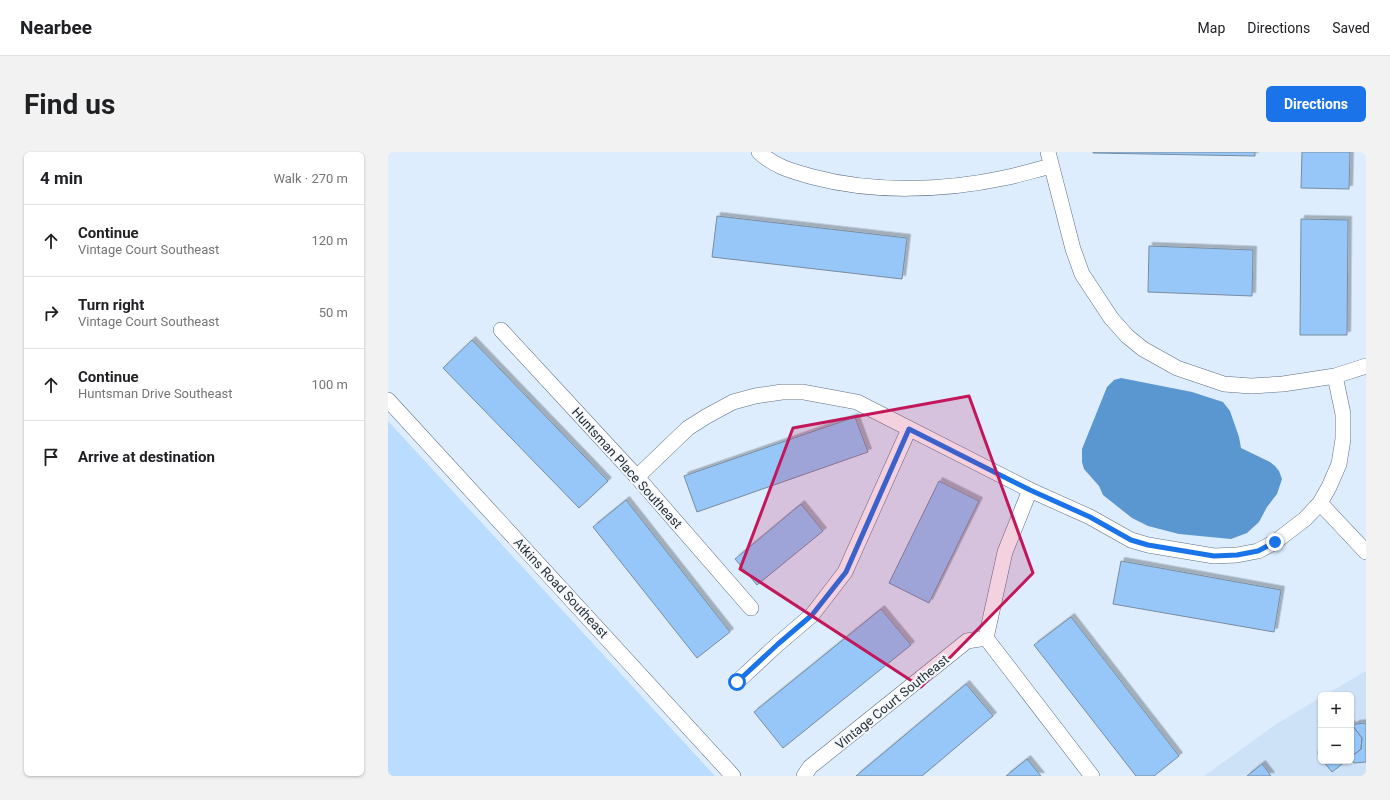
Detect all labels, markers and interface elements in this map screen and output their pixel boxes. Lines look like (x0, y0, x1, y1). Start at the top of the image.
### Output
text: Nearbee (20, 16, 92, 39)
text: Map (1198, 20, 1225, 36)
text: Directions (1247, 20, 1310, 36)
text: Saved (1332, 20, 1370, 36)
button: Directions (1266, 86, 1366, 122)
text: Find us (24, 88, 115, 121)
text: 4 min (40, 168, 83, 188)
text: Walk · 270 m (273, 171, 348, 186)
text: Continue (78, 224, 139, 242)
icon: ahead (40, 230, 62, 252)
text: 120 m (311, 233, 348, 248)
text: Vintage Court Southeast (78, 242, 219, 257)
text: Turn right (78, 296, 144, 314)
icon: right (40, 302, 62, 324)
text: 50 m (319, 305, 348, 320)
text: Vintage Court Southeast (78, 314, 219, 329)
text: Continue (78, 368, 139, 386)
icon: ahead (40, 374, 62, 396)
text: 100 m (311, 377, 348, 392)
text: Huntsman Drive Southeast (78, 386, 233, 401)
street label: Huntsman Place Southeast (569, 404, 685, 532)
icon: arrive (40, 446, 62, 468)
text: Arrive at destination (78, 448, 215, 466)
route end (1266, 533, 1284, 551)
street label: Atkins Road Southeast (511, 535, 611, 641)
street label: Vintage Court Southeast (832, 652, 952, 752)
route start (728, 673, 746, 691)
map controls (1318, 692, 1354, 764)
button: + (1318, 692, 1354, 728)
button: − (1318, 728, 1354, 764)

